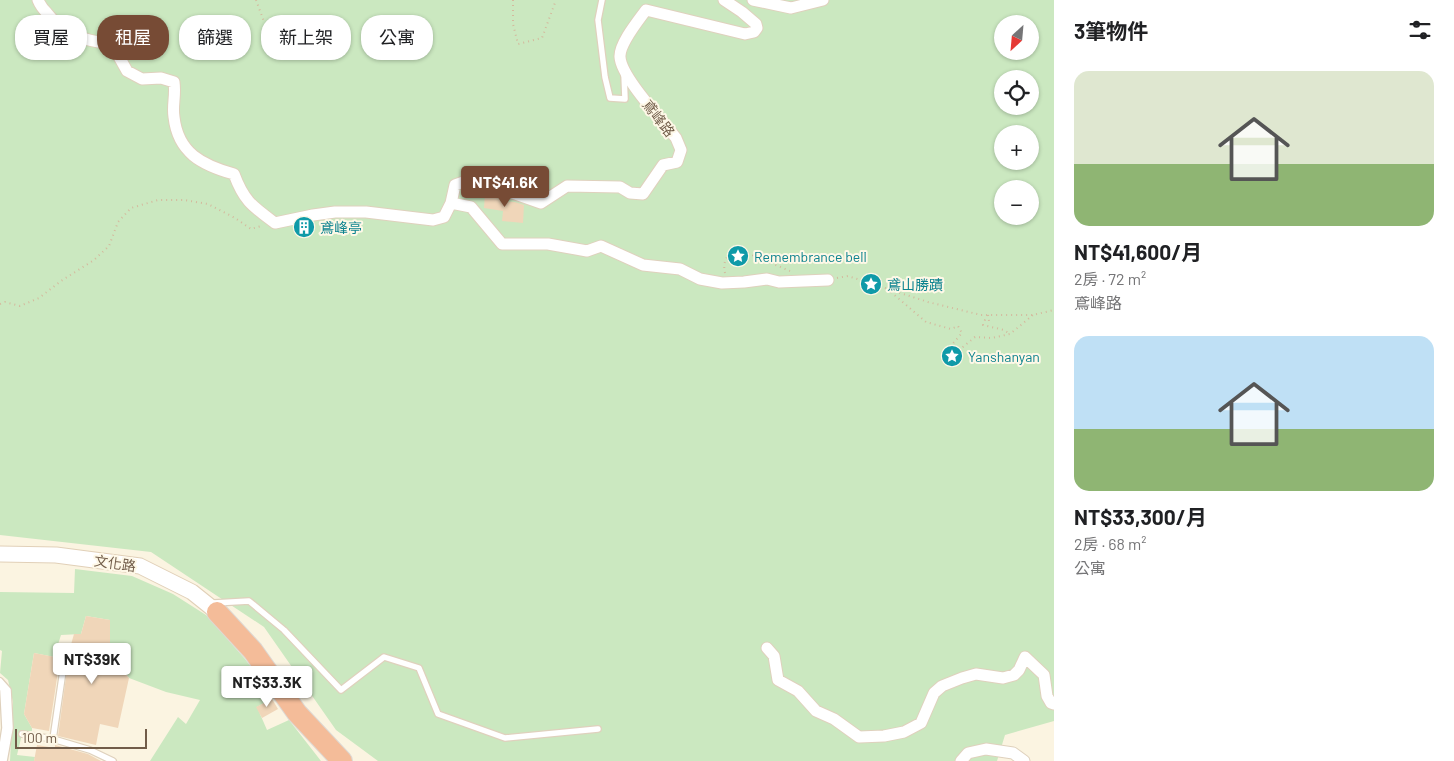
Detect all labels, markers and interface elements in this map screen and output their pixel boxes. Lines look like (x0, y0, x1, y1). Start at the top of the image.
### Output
chip: 買屋 (15, 15, 87, 60)
chip: 租屋 (97, 15, 169, 60)
chip: 篩選 (179, 15, 251, 60)
chip: 新上架 (261, 15, 351, 60)
chip: 公寓 (361, 15, 433, 60)
north arrow (994, 15, 1039, 60)
map controls (994, 15, 1039, 225)
icon: filters (1406, 16, 1434, 44)
text: 3筆物件 (1074, 18, 1148, 43)
button: locate (994, 70, 1039, 115)
street label: 鳶峰路 (639, 96, 679, 140)
icon: home (1209, 104, 1299, 194)
button: + (994, 125, 1039, 170)
pin: NT$41.6K (453, 166, 557, 208)
text: NT$41.6K (472, 172, 538, 191)
button: − (994, 180, 1039, 225)
building icon: 鳶峰亭 (292, 215, 316, 239)
place label: 鳶峰亭 (320, 219, 362, 236)
text: NT$41,600/月 (1074, 239, 1202, 264)
place icon: Remembrance bell (726, 244, 750, 268)
place label: Remembrance bell (754, 248, 867, 265)
text: 2房 · 72 m² (1074, 269, 1146, 288)
place icon: 鳶山勝蹟 (859, 272, 883, 296)
place label: 鳶山勝蹟 (887, 276, 943, 293)
text: 鳶峰路 (1074, 293, 1122, 312)
place icon: Yanshanyan (940, 344, 964, 368)
place label: Yanshanyan (968, 348, 1040, 365)
icon: home (1209, 369, 1299, 459)
text: NT$33,300/月 (1074, 504, 1207, 529)
text: 2房 · 68 m² (1074, 534, 1147, 553)
street label: 文化路 (93, 552, 137, 574)
text: 公寓 (1074, 558, 1106, 577)
pin: NT$39K (51, 642, 133, 685)
text: NT$39K (64, 649, 120, 668)
pin: NT$33.3K (215, 666, 319, 708)
text: NT$33.3K (232, 672, 302, 691)
scale bar (15, 726, 148, 749)
text: 100 m (22, 729, 57, 746)

